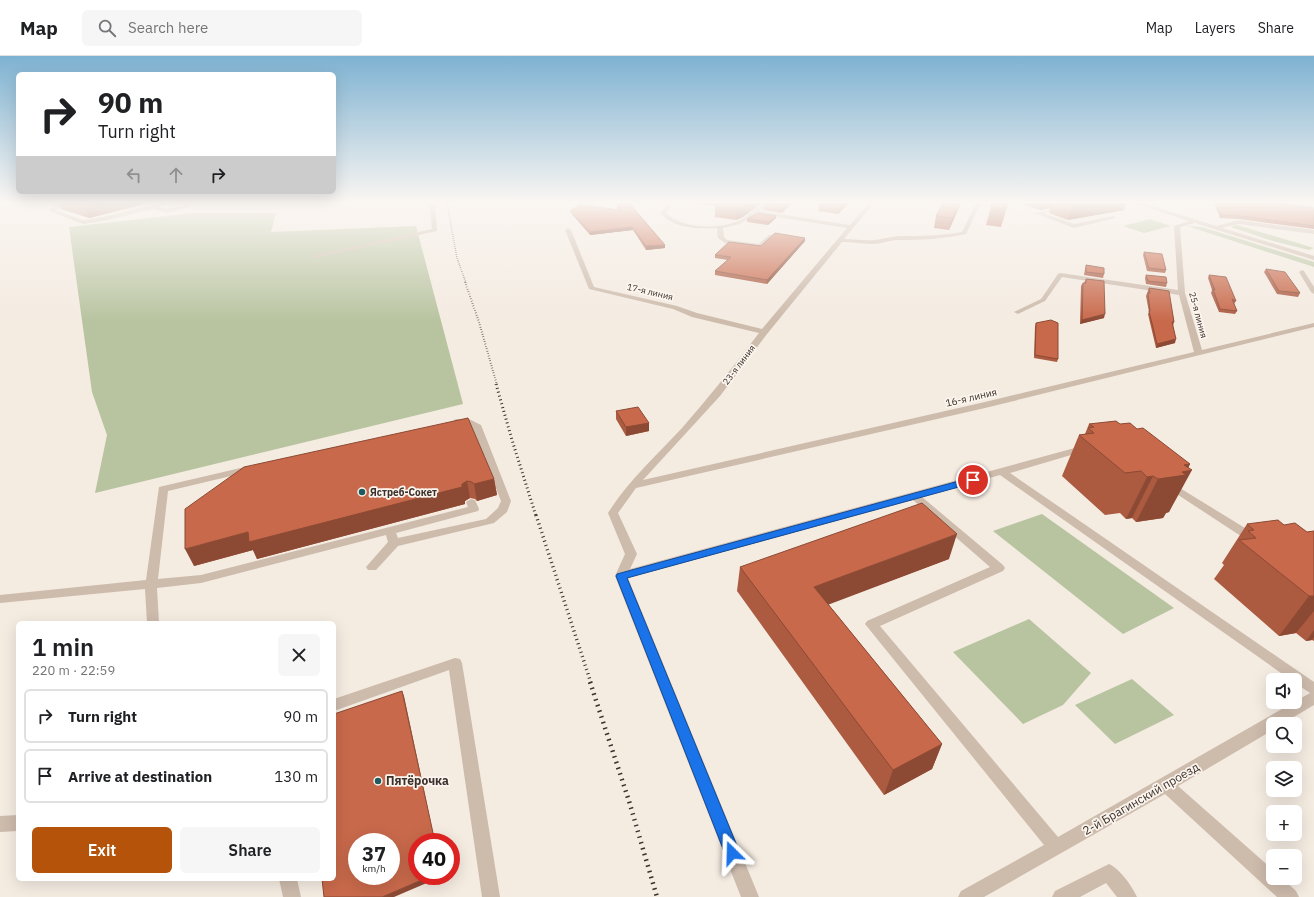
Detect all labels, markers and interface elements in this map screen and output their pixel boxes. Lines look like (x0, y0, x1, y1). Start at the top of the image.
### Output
search box (82, 10, 362, 46)
text: Map (20, 16, 58, 40)
icon: search (96, 17, 118, 39)
text: Search here (128, 18, 208, 37)
text: Map (1146, 19, 1173, 37)
text: Layers (1195, 19, 1236, 37)
text: Share (1258, 19, 1294, 37)
text: 90 m (98, 84, 163, 121)
icon: right (32, 88, 84, 140)
text: Turn right (98, 120, 176, 143)
icon: left (123, 164, 145, 186)
icon: ahead (165, 164, 187, 186)
icon: right (207, 164, 229, 186)
street label: 17-я линия (626, 281, 674, 302)
street label: 25-я линия (1187, 291, 1210, 339)
street label: 23-я линия (720, 342, 757, 387)
street label: 16-я линия (944, 385, 998, 410)
pin (956, 463, 990, 497)
icon: arrive (962, 469, 984, 491)
place label: Ястреб-Сокет (370, 486, 437, 499)
marker: Ястреб-Сокет (357, 487, 367, 497)
text: 1 min (32, 631, 94, 663)
button: close (278, 634, 320, 676)
text: 220 m · 22:59 (32, 662, 115, 679)
map controls (1266, 673, 1302, 885)
button: sound (1266, 673, 1302, 709)
icon: right (34, 705, 56, 727)
text: Turn right (68, 707, 137, 726)
text: 90 m (283, 707, 318, 726)
button: search (1266, 717, 1302, 753)
street label: 2-й Брагинский проезд (1080, 759, 1202, 838)
button: layers (1266, 761, 1302, 797)
icon: arrive (34, 765, 56, 787)
text: Arrive at destination (68, 767, 212, 786)
text: 130 m (274, 767, 318, 786)
place label: Пятёрочка (386, 773, 449, 788)
marker: Пятёрочка (373, 776, 383, 786)
button: + (1266, 805, 1302, 841)
button: Exit (32, 827, 172, 873)
button: Share (180, 827, 320, 873)
position arrow (711, 832, 753, 874)
speed limit sign: 40 (408, 833, 460, 885)
text: 37 (362, 840, 386, 867)
button: − (1266, 849, 1302, 885)
text: km/h (362, 862, 386, 875)

